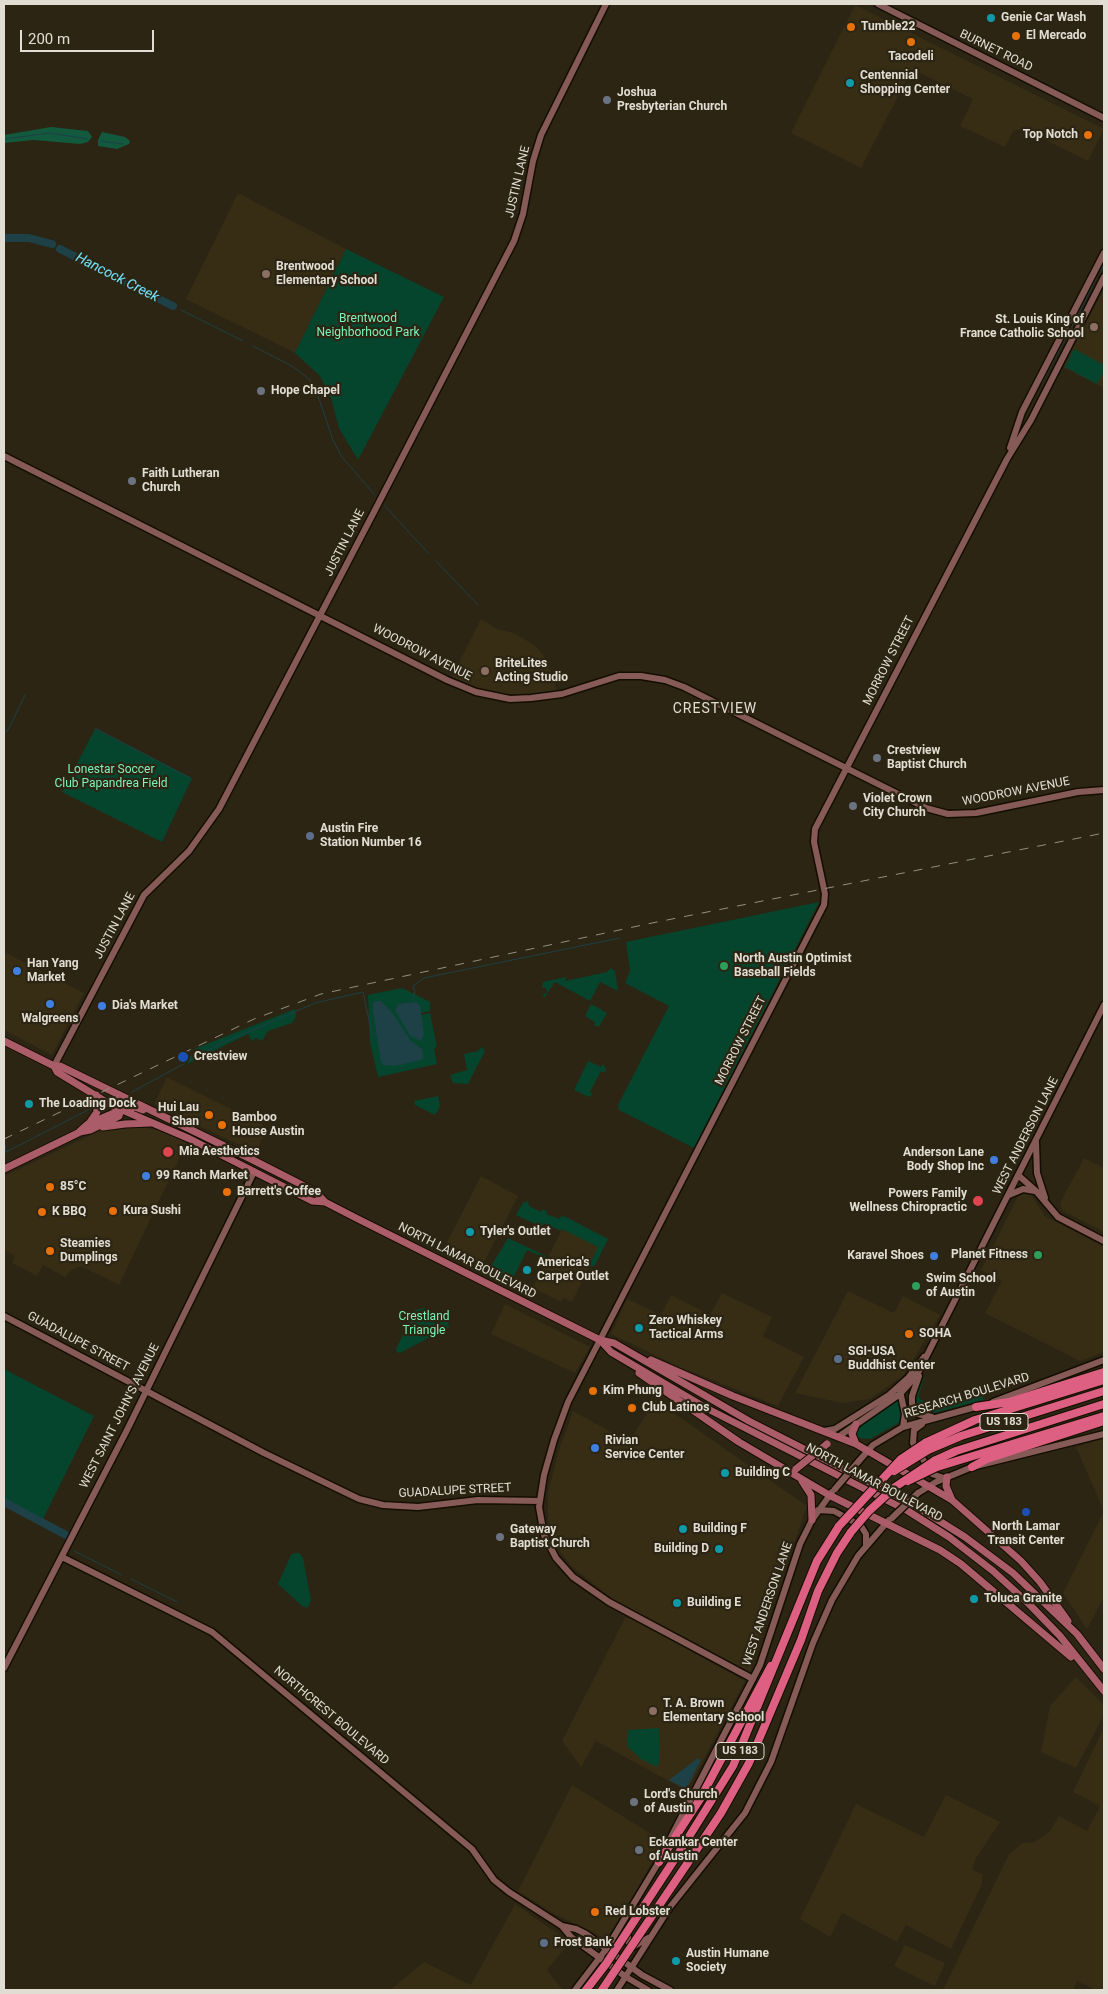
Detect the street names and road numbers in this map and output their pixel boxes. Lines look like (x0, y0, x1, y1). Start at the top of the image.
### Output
street label: BURNET ROAD (957, 27, 1035, 75)
street label: JUSTIN LANE (503, 145, 533, 219)
street label: JUSTIN LANE (322, 507, 368, 579)
street label: MORROW STREET (860, 614, 918, 708)
street label: WOODROW AVENUE (370, 622, 474, 684)
street label: WOODROW AVENUE (961, 775, 1071, 809)
street label: JUSTIN LANE (91, 890, 139, 962)
street label: MORROW STREET (712, 994, 770, 1088)
street label: WEST ANDERSON LANE (990, 1075, 1062, 1197)
street label: NORTH LAMAR BOULEVARD (396, 1220, 538, 1302)
street label: GUADALUPE STREET (25, 1309, 131, 1375)
street label: WEST SAINT JOHN'S AVENUE (77, 1341, 163, 1491)
street label: RESEARCH BOULEVARD (903, 1370, 1031, 1422)
road number: US 183 (980, 1414, 1028, 1430)
street label: NORTH LAMAR BOULEVARD (803, 1441, 945, 1525)
street label: GUADALUPE STREET (398, 1481, 512, 1501)
street label: WEST ANDERSON LANE (740, 1540, 796, 1668)
street label: NORTHCREST BOULEVARD (271, 1664, 391, 1768)
road number: US 183 (716, 1742, 764, 1760)

